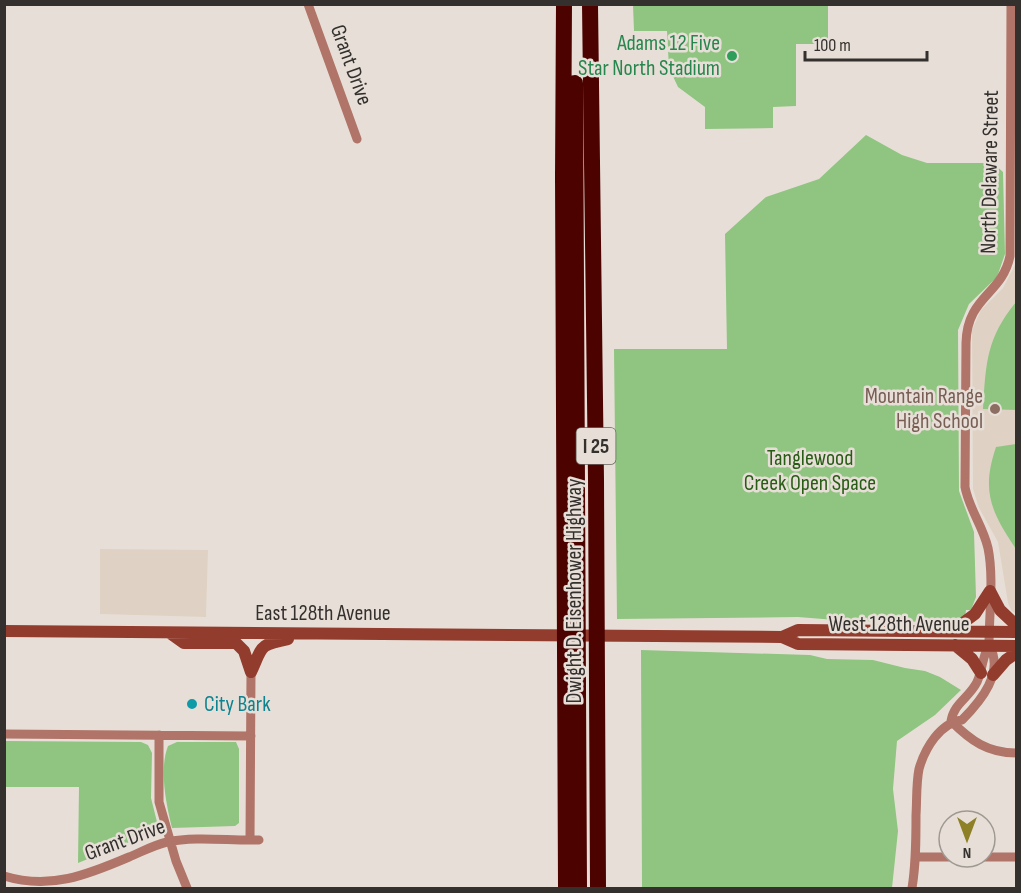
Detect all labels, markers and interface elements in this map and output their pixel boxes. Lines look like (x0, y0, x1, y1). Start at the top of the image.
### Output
street label: Grant Drive (324, 21, 378, 109)
scale bar (805, 24, 926, 62)
place label: Adams 12 Five Star North Stadium (578, 30, 720, 82)
text: 100 m (814, 35, 851, 56)
marker: Adams 12 Five Star North Stadium (725, 49, 739, 63)
street label: North Delaware Street (975, 90, 1005, 254)
place label: Mountain Range High School (865, 383, 983, 435)
marker: Mountain Range High School (988, 402, 1002, 416)
road number: I 25 (576, 428, 616, 464)
park label: Tanglewood Creek Open Space (744, 445, 876, 497)
street label: Dwight D. Eisenhower Highway (561, 478, 588, 703)
street label: East 128th Avenue (255, 600, 391, 627)
street label: West 128th Avenue (829, 611, 969, 638)
place label: City Bark (204, 691, 271, 718)
marker: City Bark (185, 697, 199, 711)
north arrow (937, 809, 997, 869)
street label: Grant Drive (81, 813, 169, 867)
text: N (963, 843, 971, 862)

